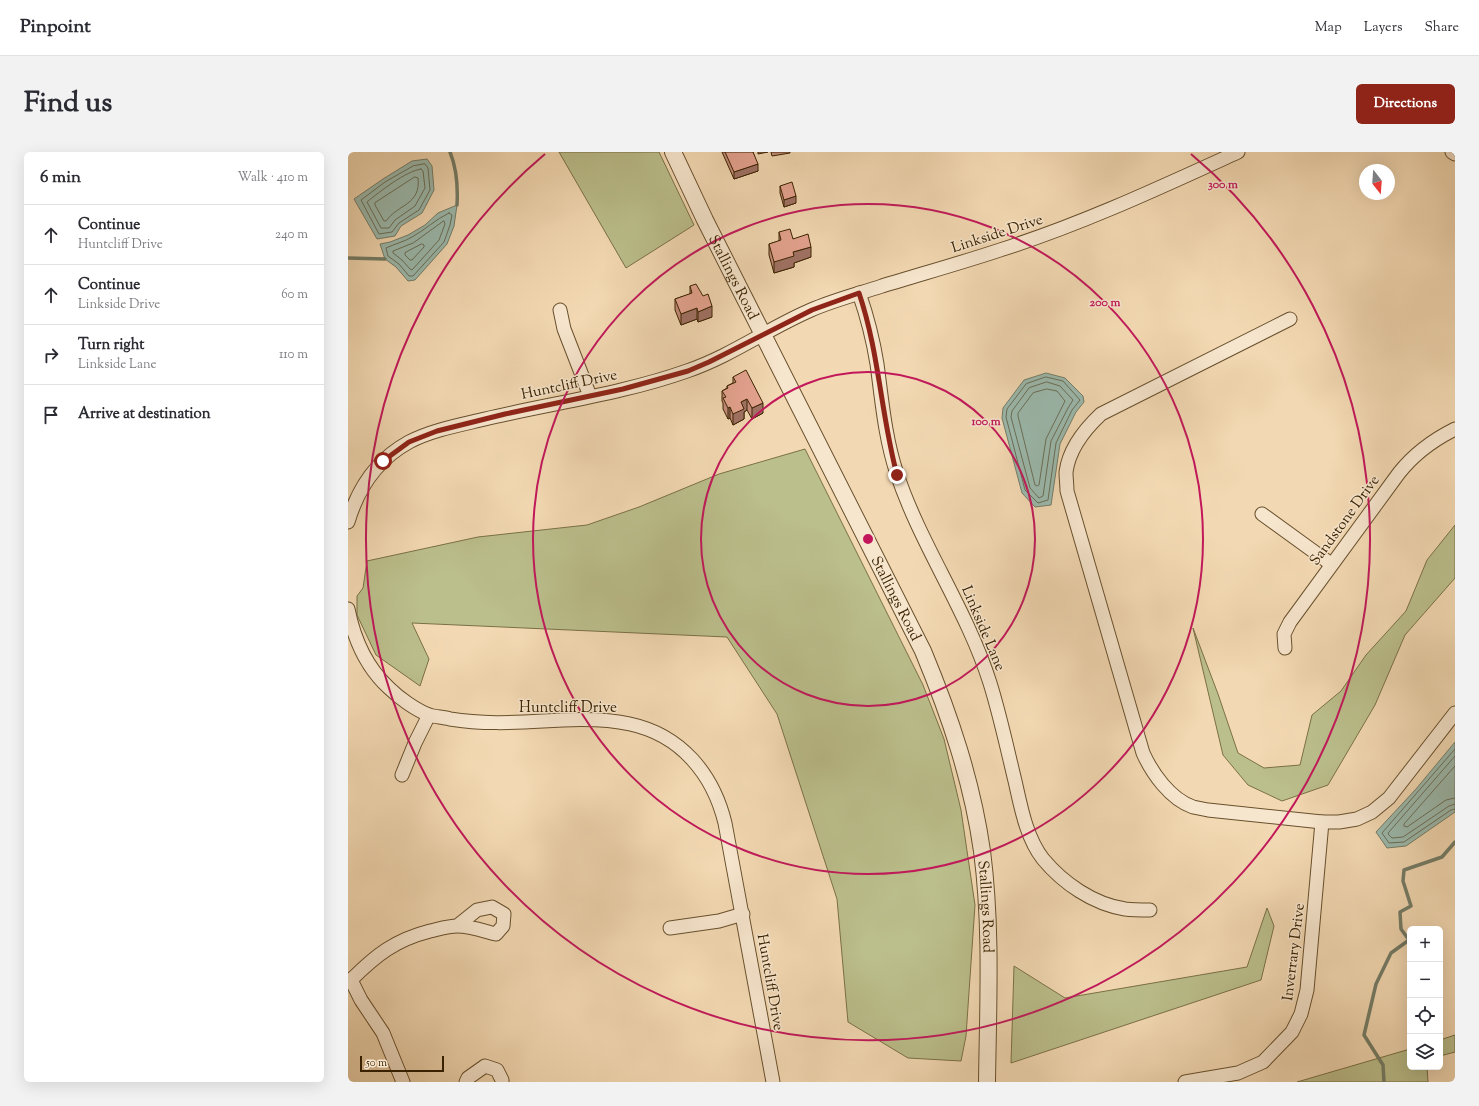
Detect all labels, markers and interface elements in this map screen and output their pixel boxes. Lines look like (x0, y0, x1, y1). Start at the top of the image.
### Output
text: Pinpoint (20, 14, 91, 41)
text: Map (1315, 18, 1342, 38)
text: Layers (1364, 18, 1402, 38)
text: Share (1424, 18, 1459, 38)
text: Find us (24, 84, 112, 124)
button: Directions (1356, 84, 1455, 124)
north arrow (1359, 164, 1395, 200)
text: 6 min (40, 166, 81, 190)
text: Walk · 410 m (237, 169, 308, 187)
text: 300 m (1208, 176, 1238, 194)
street label: Linkside Drive (949, 210, 1046, 259)
text: Continue (78, 215, 140, 236)
icon: ahead (40, 224, 62, 246)
text: 240 m (275, 226, 308, 244)
street label: Stallings Road (702, 232, 763, 324)
text: Huntcliff Drive (78, 236, 163, 254)
text: Continue (78, 275, 140, 296)
icon: ahead (40, 284, 62, 306)
text: 60 m (281, 286, 308, 304)
text: 200 m (1090, 294, 1120, 312)
text: Linkside Drive (78, 296, 160, 314)
text: Turn right (78, 335, 144, 356)
icon: right (40, 344, 62, 366)
text: 110 m (279, 346, 308, 364)
text: Linkside Lane (78, 356, 157, 374)
street label: Huntcliff Drive (519, 365, 619, 406)
icon: arrive (40, 404, 62, 426)
text: Arrive at destination (78, 404, 211, 425)
text: 100 m (970, 413, 1001, 431)
route start (374, 452, 392, 470)
route end (888, 466, 906, 484)
street label: Sandstone Drive (1305, 471, 1385, 570)
centre of rings (861, 532, 875, 546)
street label: Stallings Road (865, 553, 925, 645)
street label: Linkside Lane (955, 583, 1010, 674)
street label: Huntcliff Drive (519, 698, 617, 719)
street label: Stallings Road (971, 859, 998, 954)
street label: Inverrary Drive (1278, 902, 1311, 1002)
map controls (1407, 926, 1443, 1070)
button: + (1407, 926, 1443, 962)
street label: Huntcliff Drive (751, 932, 788, 1032)
button: − (1407, 962, 1443, 998)
button: locate (1407, 998, 1443, 1034)
button: layers (1407, 1034, 1443, 1070)
scale bar (360, 1054, 444, 1073)
text: 50 m (366, 1055, 387, 1071)

